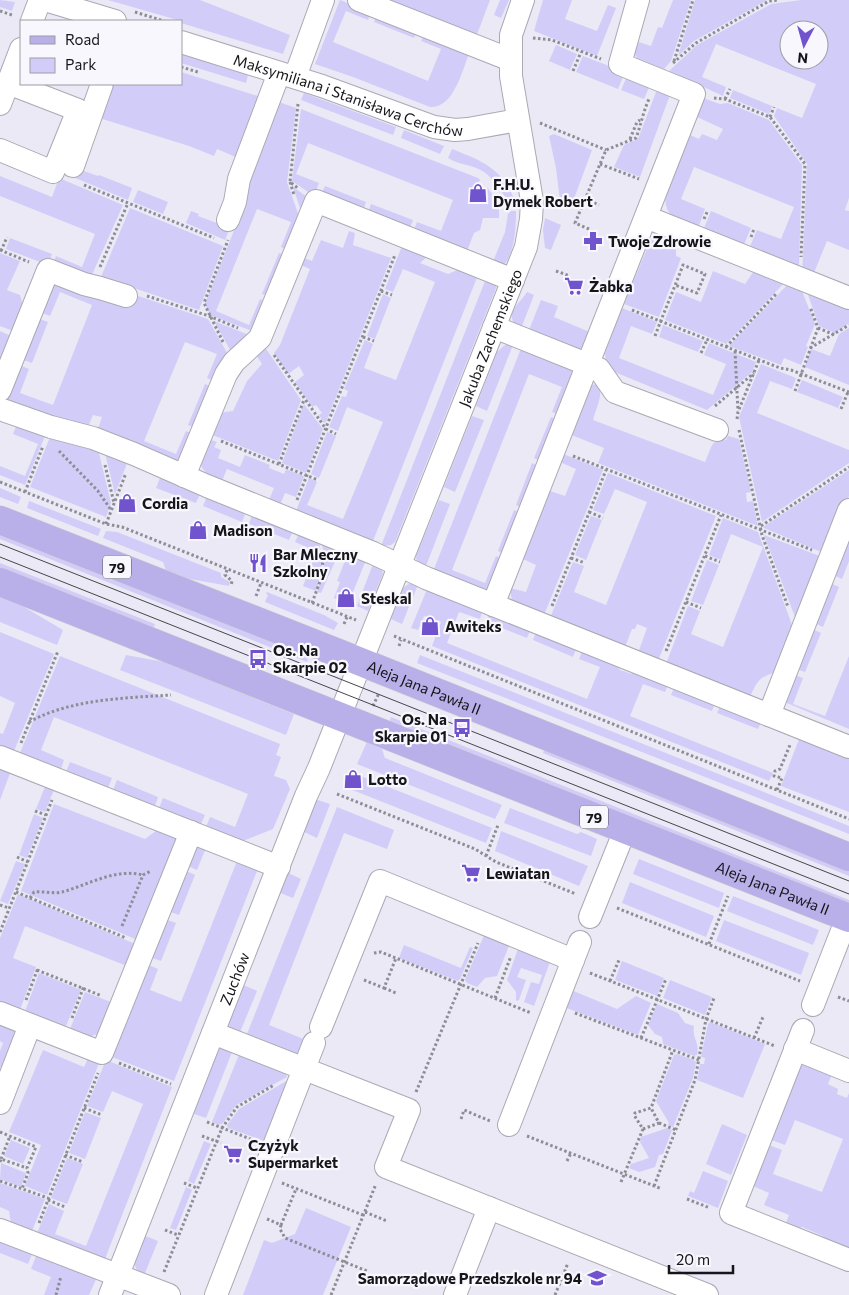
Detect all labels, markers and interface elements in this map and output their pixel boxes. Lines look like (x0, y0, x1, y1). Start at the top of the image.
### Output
legend (20, 20, 182, 85)
north arrow (779, 20, 829, 70)
text: Road (65, 30, 100, 48)
text: N (796, 49, 809, 67)
street label: Maksymiliana i Stanisława Cerchów (231, 50, 464, 139)
text: Park (65, 55, 96, 73)
place label: F.H.U. Dymek Robert (493, 175, 593, 210)
shop icon: F.H.U. Dymek Robert (467, 182, 489, 204)
pharmacy icon: Twoje Zdrowie (582, 230, 604, 252)
place label: Twoje Zdrowie (608, 232, 711, 250)
street label: Jakuba Zachemskiego (454, 266, 525, 409)
supermarket icon: Żabka (563, 275, 585, 297)
place label: Żabka (589, 277, 633, 295)
shop icon: Cordia (116, 492, 138, 514)
place label: Cordia (142, 494, 188, 512)
shop icon: Madison (187, 519, 209, 541)
place label: Madison (213, 521, 273, 539)
place label: Bar Mleczny Szkolny (273, 545, 359, 580)
restaurant icon: Bar Mleczny Szkolny (247, 552, 269, 574)
road number: 79 (103, 556, 131, 578)
shop icon: Steskal (335, 587, 357, 609)
place label: Steskal (361, 589, 412, 607)
shop icon: Awiteks (419, 615, 441, 637)
place label: Awiteks (445, 617, 502, 635)
place label: Os. Na Skarpie 02 (273, 641, 347, 676)
bus stop icon: Os. Na Skarpie 02 (247, 648, 269, 670)
street label: Aleja Jana Pawła II (365, 656, 484, 718)
place label: Os. Na Skarpie 01 (375, 710, 447, 745)
bus stop icon: Os. Na Skarpie 01 (451, 717, 473, 739)
shop icon: Lotto (342, 768, 364, 790)
place label: Lotto (368, 770, 407, 788)
road number: 79 (580, 806, 608, 829)
street label: Aleja Jana Pawła II (713, 857, 832, 918)
supermarket icon: Lewiatan (460, 862, 482, 884)
place label: Lewiatan (486, 864, 550, 882)
street label: Zuchów (216, 950, 253, 1008)
place label: Czyżyk Supermarket (248, 1136, 338, 1171)
supermarket icon: Czyżyk Supermarket (222, 1143, 244, 1165)
scale bar (669, 1242, 733, 1274)
text: 20 m (676, 1250, 710, 1268)
school or university icon: Samorządowe Przedszkole nr 94 (586, 1267, 608, 1289)
place label: Samorządowe Przedszkole nr 94 (358, 1269, 582, 1287)

